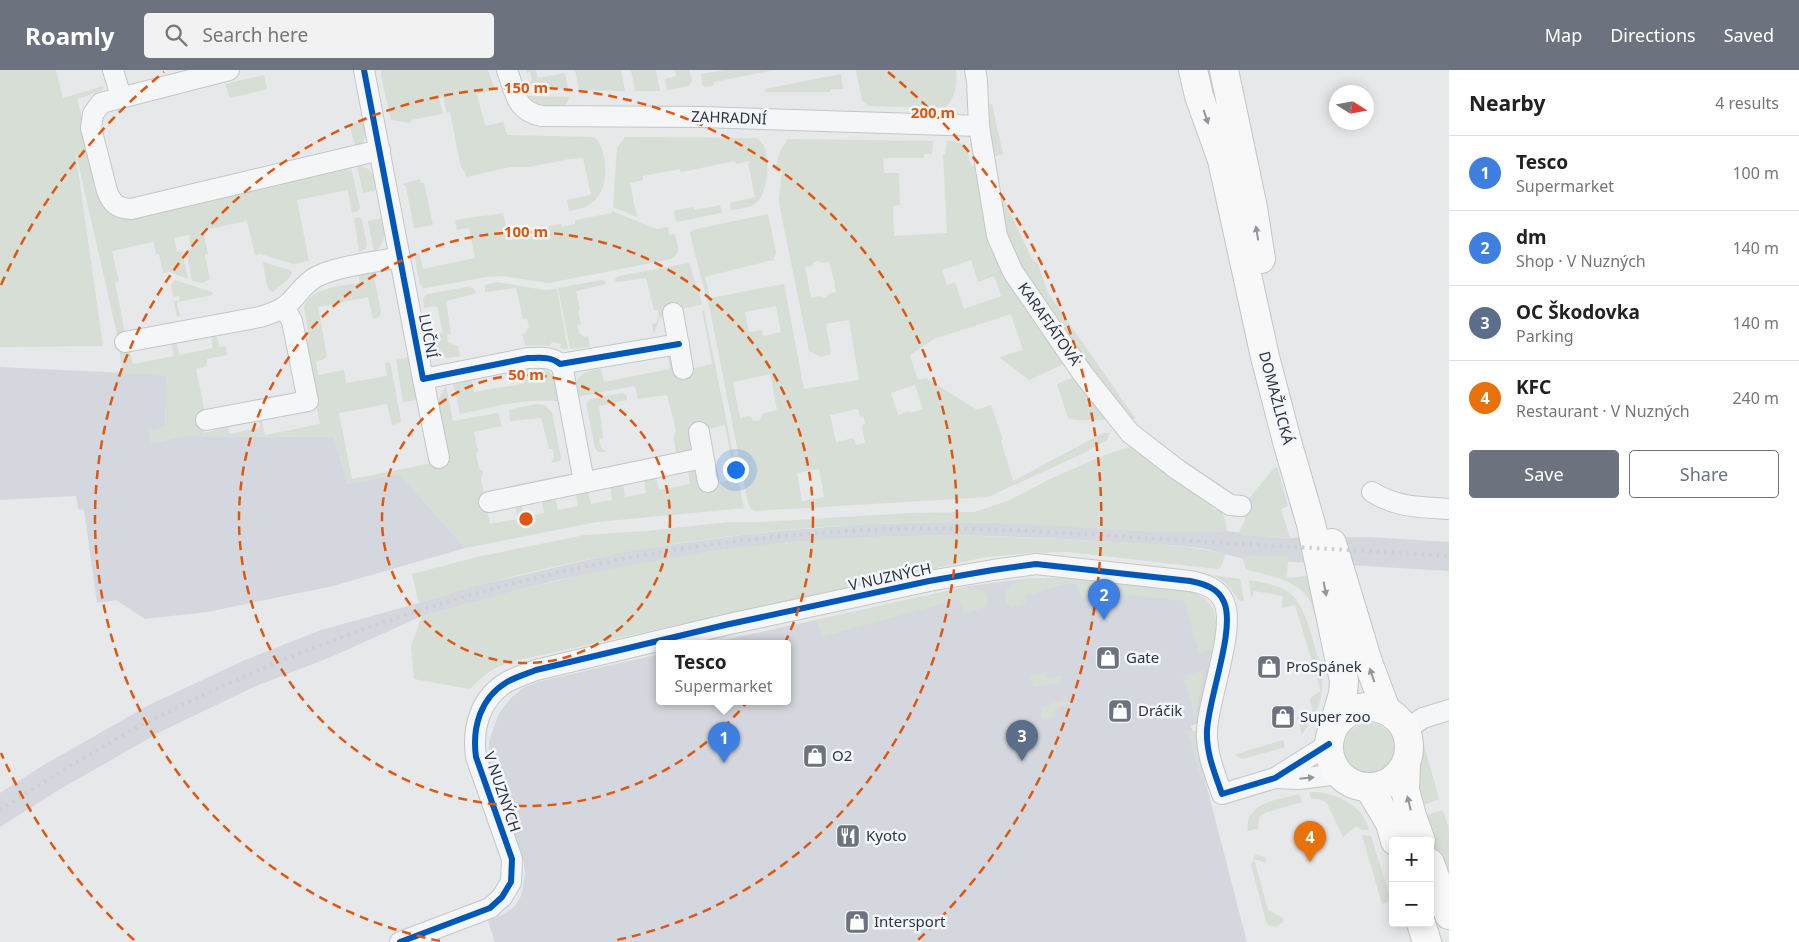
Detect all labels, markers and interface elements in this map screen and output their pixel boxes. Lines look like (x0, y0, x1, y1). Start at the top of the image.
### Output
search box (144, 13, 494, 58)
text: Roamly (25, 19, 114, 52)
icon: search (162, 21, 190, 49)
text: Search here (202, 22, 308, 48)
text: Map (1545, 23, 1582, 47)
text: Directions (1610, 23, 1696, 47)
text: Saved (1724, 23, 1774, 47)
text: 150 m (504, 77, 548, 97)
north arrow (1329, 85, 1374, 130)
text: Nearby (1469, 89, 1545, 117)
text: 4 results (1715, 92, 1779, 114)
text: 200 m (911, 102, 955, 122)
street label: ZAHRADNÍ (691, 106, 767, 128)
one-way arrow (1203, 110, 1211, 125)
text: Tesco (1516, 149, 1568, 175)
text: 1 (1480, 162, 1490, 184)
text: 100 m (1732, 162, 1779, 184)
text: Supermarket (1516, 175, 1614, 197)
text: 100 m (504, 221, 548, 241)
text: dm (1516, 224, 1547, 250)
one-way arrow (1252, 225, 1260, 241)
text: 2 (1480, 237, 1490, 259)
text: 140 m (1732, 237, 1779, 259)
text: Shop · V Nuzných (1516, 250, 1646, 272)
street label: KARAFIÁTOVÁ (1014, 278, 1086, 369)
text: OC Škodovka (1516, 299, 1640, 325)
street label: LUČNÍ (415, 312, 443, 360)
text: 3 (1480, 312, 1490, 334)
text: 140 m (1732, 312, 1779, 334)
text: Parking (1516, 325, 1574, 347)
street label: DOMAŽLICKÁ (1255, 349, 1299, 447)
text: 50 m (508, 364, 544, 384)
text: KFC (1516, 374, 1551, 400)
text: 4 (1480, 387, 1490, 409)
text: 240 m (1732, 387, 1779, 409)
text: Restaurant · V Nuzných (1516, 400, 1690, 422)
button: Save (1469, 450, 1619, 498)
button: Share (1629, 450, 1779, 498)
your location (723, 457, 749, 483)
centre of rings (517, 510, 535, 528)
street label: V NUZNÝCH (847, 558, 933, 595)
pin: 2 (1088, 579, 1120, 620)
one-way arrow (1321, 581, 1329, 597)
popup (656, 640, 791, 705)
shop icon: Gate (1095, 645, 1121, 671)
place label: Gate (1126, 647, 1159, 667)
text: Tesco (674, 649, 727, 675)
shop icon: ProSpánek (1256, 654, 1282, 680)
place label: ProSpánek (1286, 656, 1362, 676)
one-way arrow (1368, 667, 1376, 682)
text: Supermarket (674, 675, 773, 697)
shop icon: Dráčik (1107, 698, 1133, 724)
place label: Dráčik (1138, 700, 1182, 720)
shop icon: Super zoo (1270, 704, 1296, 730)
place label: Super zoo (1300, 706, 1371, 726)
pin: 3 (1006, 720, 1038, 761)
pin: 1 (708, 722, 740, 763)
shop icon: O2 (802, 743, 828, 769)
place label: O2 (832, 745, 852, 765)
street label: V NUZNÝCH (480, 749, 526, 835)
one-way arrow (1300, 774, 1316, 782)
one-way arrow (1404, 796, 1412, 811)
pin: 4 (1294, 821, 1326, 862)
restaurant icon: Kyoto (835, 823, 861, 849)
place label: Kyoto (866, 825, 907, 845)
map controls (1389, 837, 1434, 927)
button: + (1389, 837, 1434, 882)
button: − (1389, 882, 1434, 927)
shop icon: Intersport (844, 909, 870, 935)
place label: Intersport (874, 911, 946, 931)

